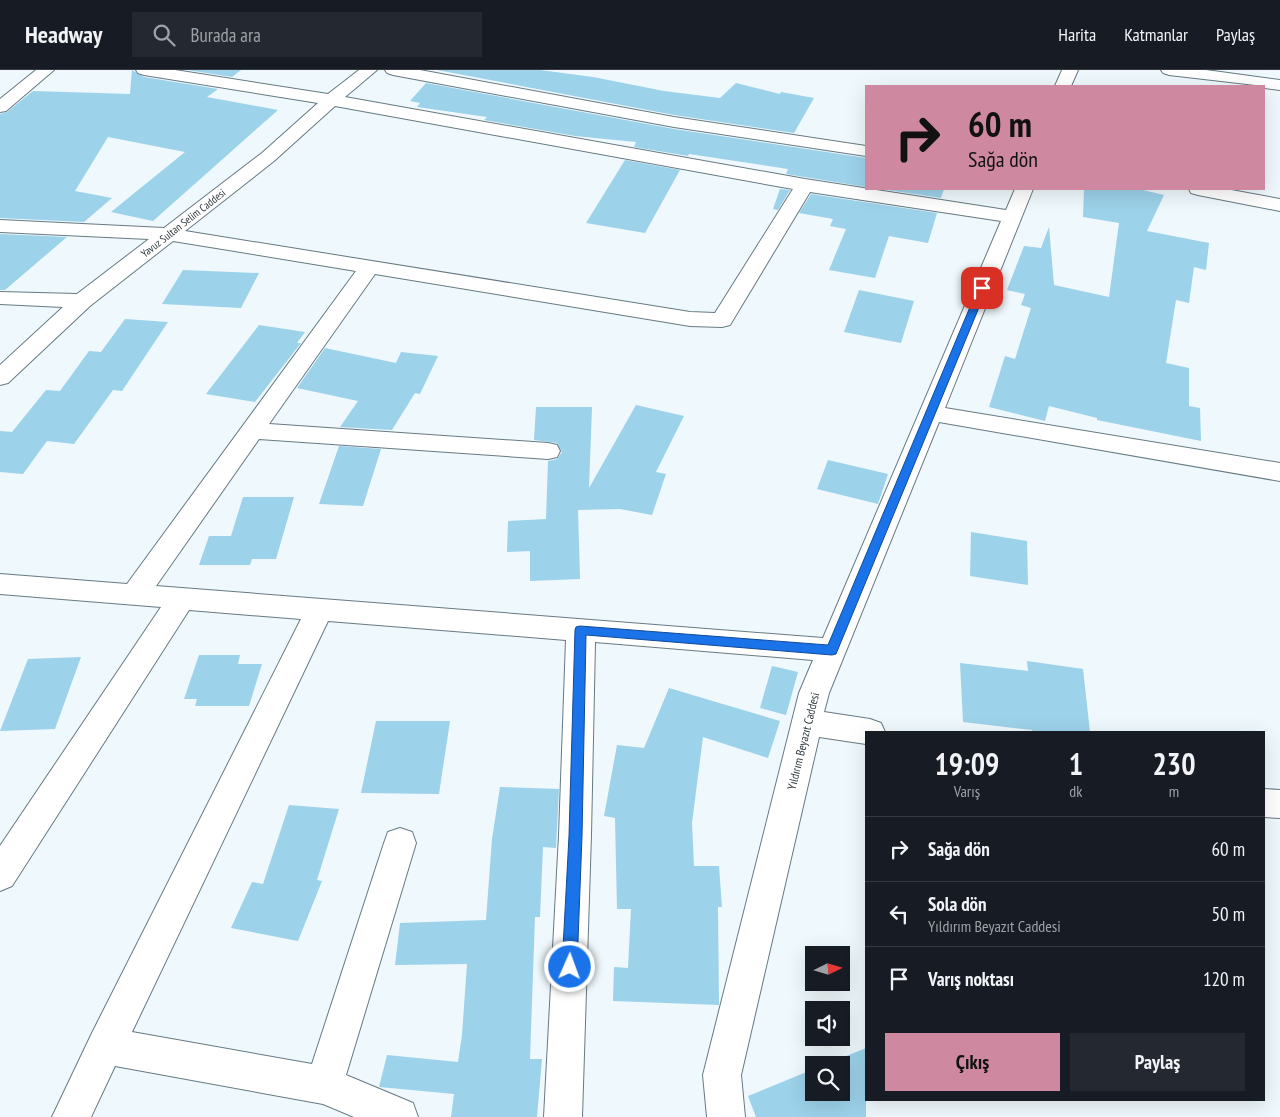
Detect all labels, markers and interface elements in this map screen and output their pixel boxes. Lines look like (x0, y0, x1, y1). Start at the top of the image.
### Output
search box (132, 12, 482, 57)
text: Headway (25, 19, 102, 50)
icon: search (150, 21, 178, 49)
text: Burada ara (190, 23, 261, 47)
text: Harita (1058, 23, 1096, 46)
text: Katmanlar (1124, 23, 1188, 46)
text: Paylaş (1216, 23, 1255, 46)
text: 60 m (968, 101, 1032, 147)
icon: right (885, 105, 950, 170)
text: Sağa dön (968, 145, 1038, 173)
street label: Yavuz Sultan Selim Caddesi (138, 186, 228, 260)
pin (961, 267, 1003, 309)
icon: arrive (968, 274, 996, 302)
street label: Yıldırım Beyazıt Caddesi (784, 691, 822, 791)
text: 19:09 (934, 744, 999, 783)
text: 1 (1069, 744, 1083, 783)
text: 230 (1153, 744, 1196, 783)
text: Varış (954, 781, 980, 801)
text: dk (1069, 781, 1082, 801)
text: m (1169, 781, 1179, 801)
icon: right (885, 835, 913, 863)
text: Sağa dön (928, 837, 990, 861)
text: 60 m (1212, 837, 1245, 861)
text: Sola dön (928, 892, 987, 916)
icon: left (885, 900, 913, 928)
text: 50 m (1212, 902, 1245, 926)
text: Yıldırım Beyazıt Caddesi (928, 916, 1061, 936)
position arrow (543, 940, 595, 992)
north arrow (805, 946, 850, 991)
map controls (805, 946, 850, 1101)
icon: arrive (885, 965, 913, 993)
text: Varış noktası (928, 967, 1014, 991)
text: 120 m (1203, 967, 1245, 991)
button: sound (805, 1001, 850, 1046)
button: Çıkış (885, 1033, 1060, 1091)
button: Paylaş (1070, 1033, 1245, 1091)
button: search (805, 1056, 850, 1101)

